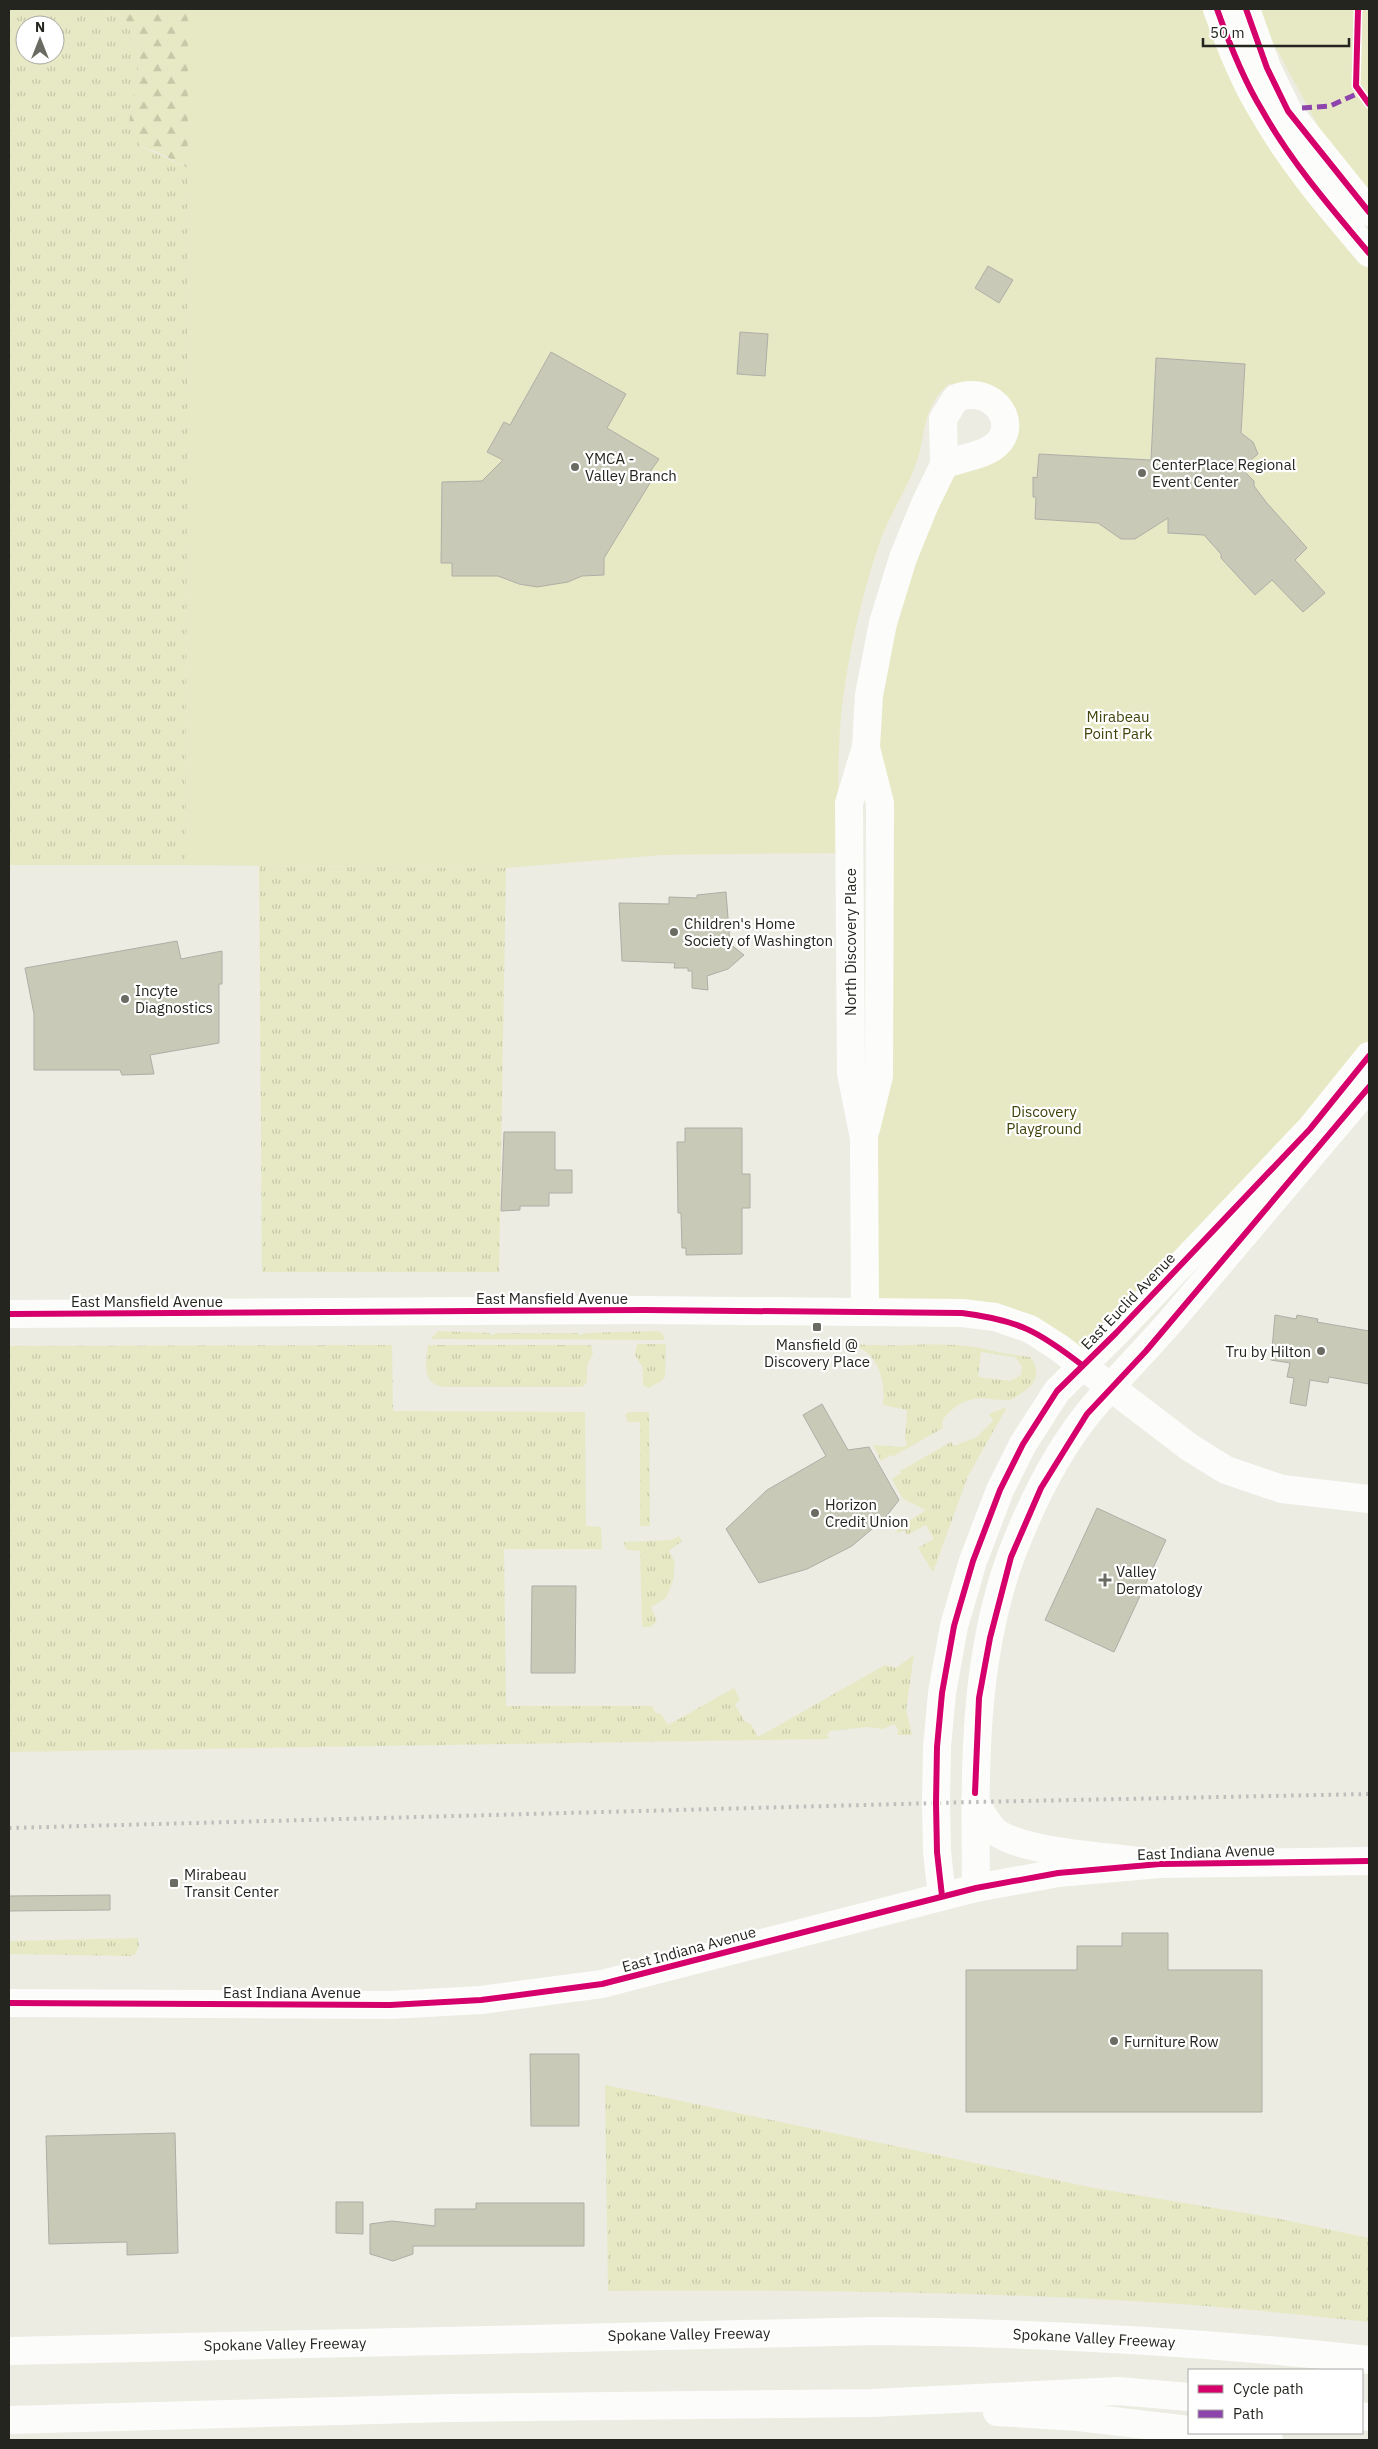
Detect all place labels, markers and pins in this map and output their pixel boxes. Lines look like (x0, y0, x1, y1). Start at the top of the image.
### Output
place label: YMCA - Valley Branch (585, 449, 677, 485)
place label: CenterPlace Regional Event Center (1152, 455, 1296, 491)
marker: YMCA - Valley Branch (569, 461, 581, 473)
marker: CenterPlace Regional Event Center (1136, 467, 1148, 479)
place label: Children's Home Society of Washington (684, 914, 833, 950)
marker: Children's Home Society of Washington (668, 926, 680, 938)
place label: Incyte Diagnostics (135, 981, 213, 1017)
marker: Incyte Diagnostics (119, 993, 131, 1005)
marker: Mansfield @ Discovery Place (811, 1321, 823, 1333)
place label: Mansfield @ Discovery Place (764, 1335, 870, 1371)
place label: Tru by Hilton (1225, 1342, 1311, 1361)
marker: Tru by Hilton (1315, 1345, 1327, 1357)
place label: Horizon Credit Union (825, 1495, 909, 1531)
marker: Horizon Credit Union (809, 1507, 821, 1519)
place label: Valley Dermatology (1116, 1562, 1203, 1598)
marker: Valley Dermatology (1098, 1573, 1112, 1587)
place label: Mirabeau Transit Center (184, 1865, 279, 1901)
marker: Mirabeau Transit Center (168, 1877, 180, 1889)
place label: Furniture Row (1124, 2032, 1219, 2051)
marker: Furniture Row (1108, 2035, 1120, 2047)

